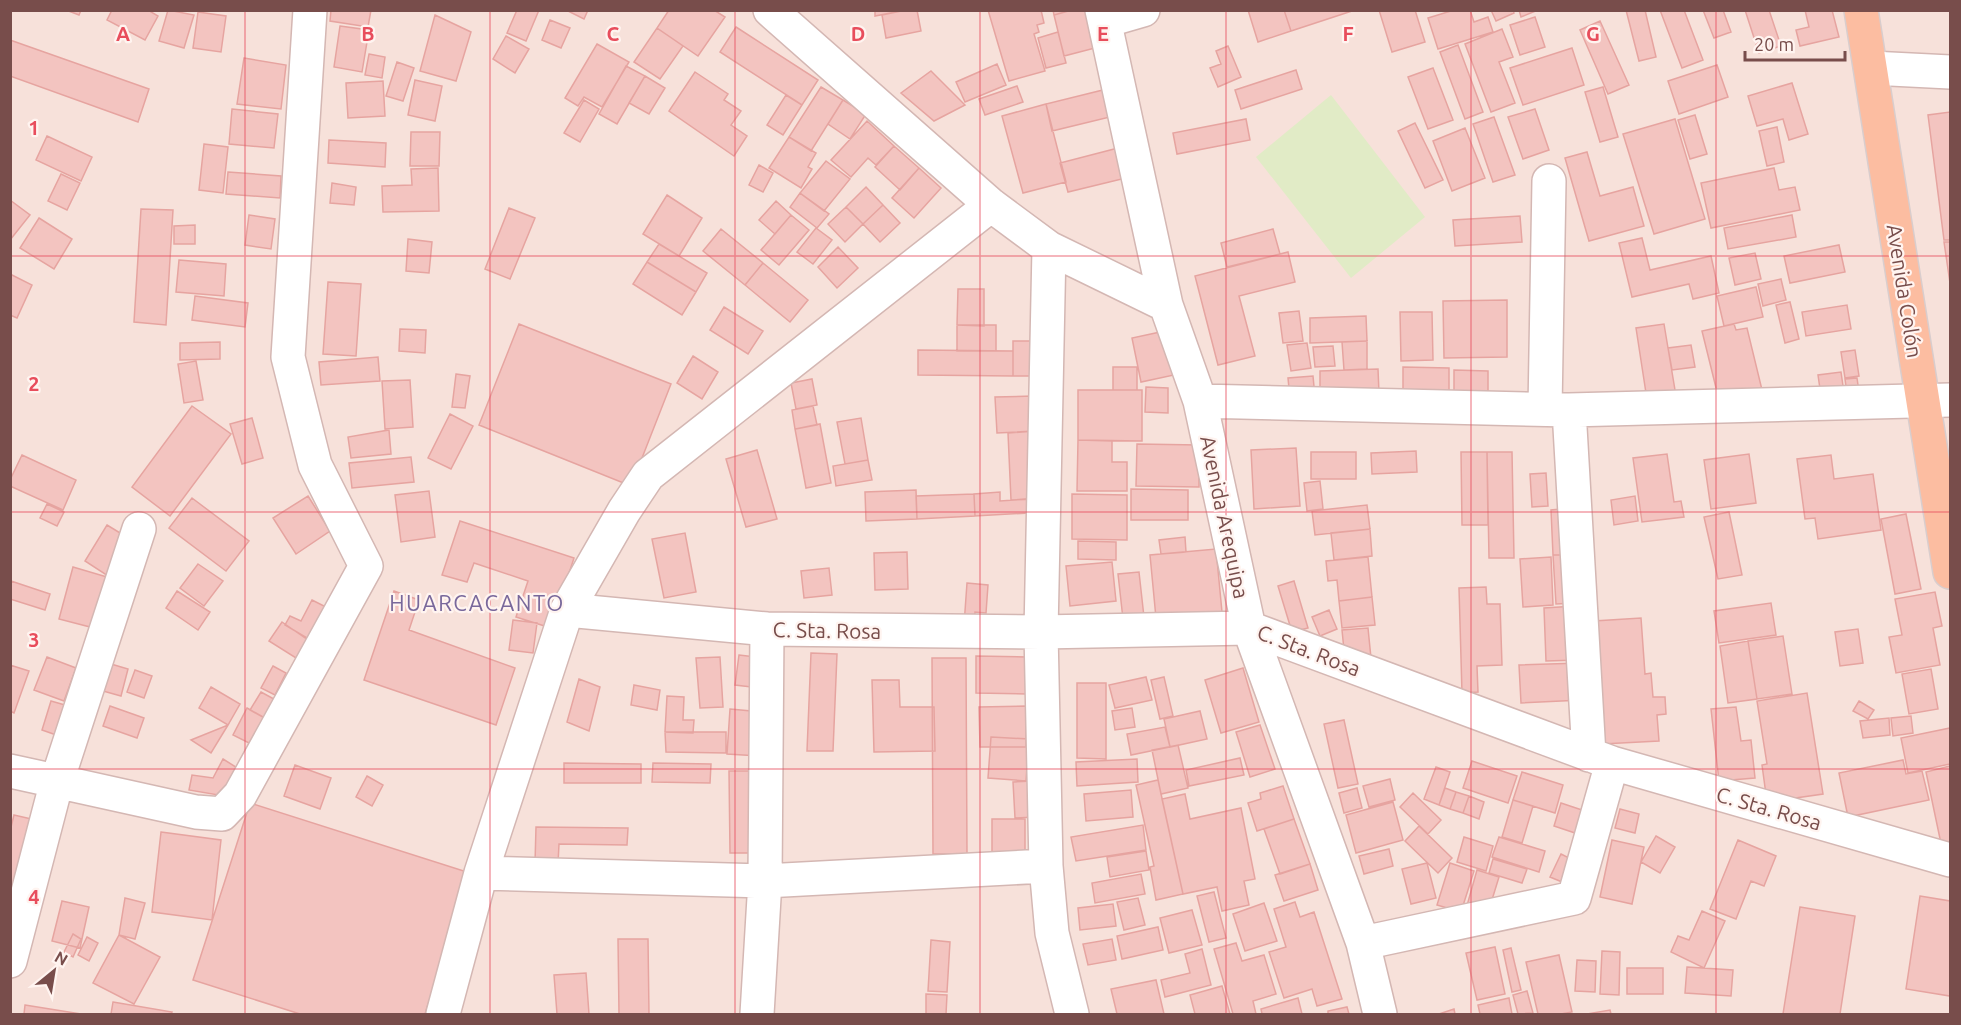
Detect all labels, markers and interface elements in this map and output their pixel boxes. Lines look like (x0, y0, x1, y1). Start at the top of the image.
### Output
text: A (116, 22, 130, 45)
text: B (361, 22, 375, 45)
text: C (607, 22, 620, 45)
text: D (851, 22, 865, 45)
text: E (1097, 22, 1109, 45)
text: F (1342, 22, 1354, 45)
text: G (1586, 22, 1600, 45)
scale bar (1745, 24, 1846, 62)
text: 20 m (1754, 34, 1794, 54)
text: 1 (28, 116, 40, 139)
street label: Avenida Colón (1883, 222, 1927, 360)
text: 2 (28, 372, 40, 395)
street label: Avenida Arequipa (1196, 433, 1254, 601)
district label: HUARCACANTO (389, 590, 565, 615)
street label: C. Sta. Rosa (773, 617, 881, 643)
street label: C. Sta. Rosa (1254, 619, 1364, 681)
text: 3 (28, 628, 40, 651)
street label: C. Sta. Rosa (1714, 782, 1824, 834)
text: 4 (28, 885, 40, 908)
north arrow (24, 941, 84, 1001)
text: N (52, 947, 71, 969)

